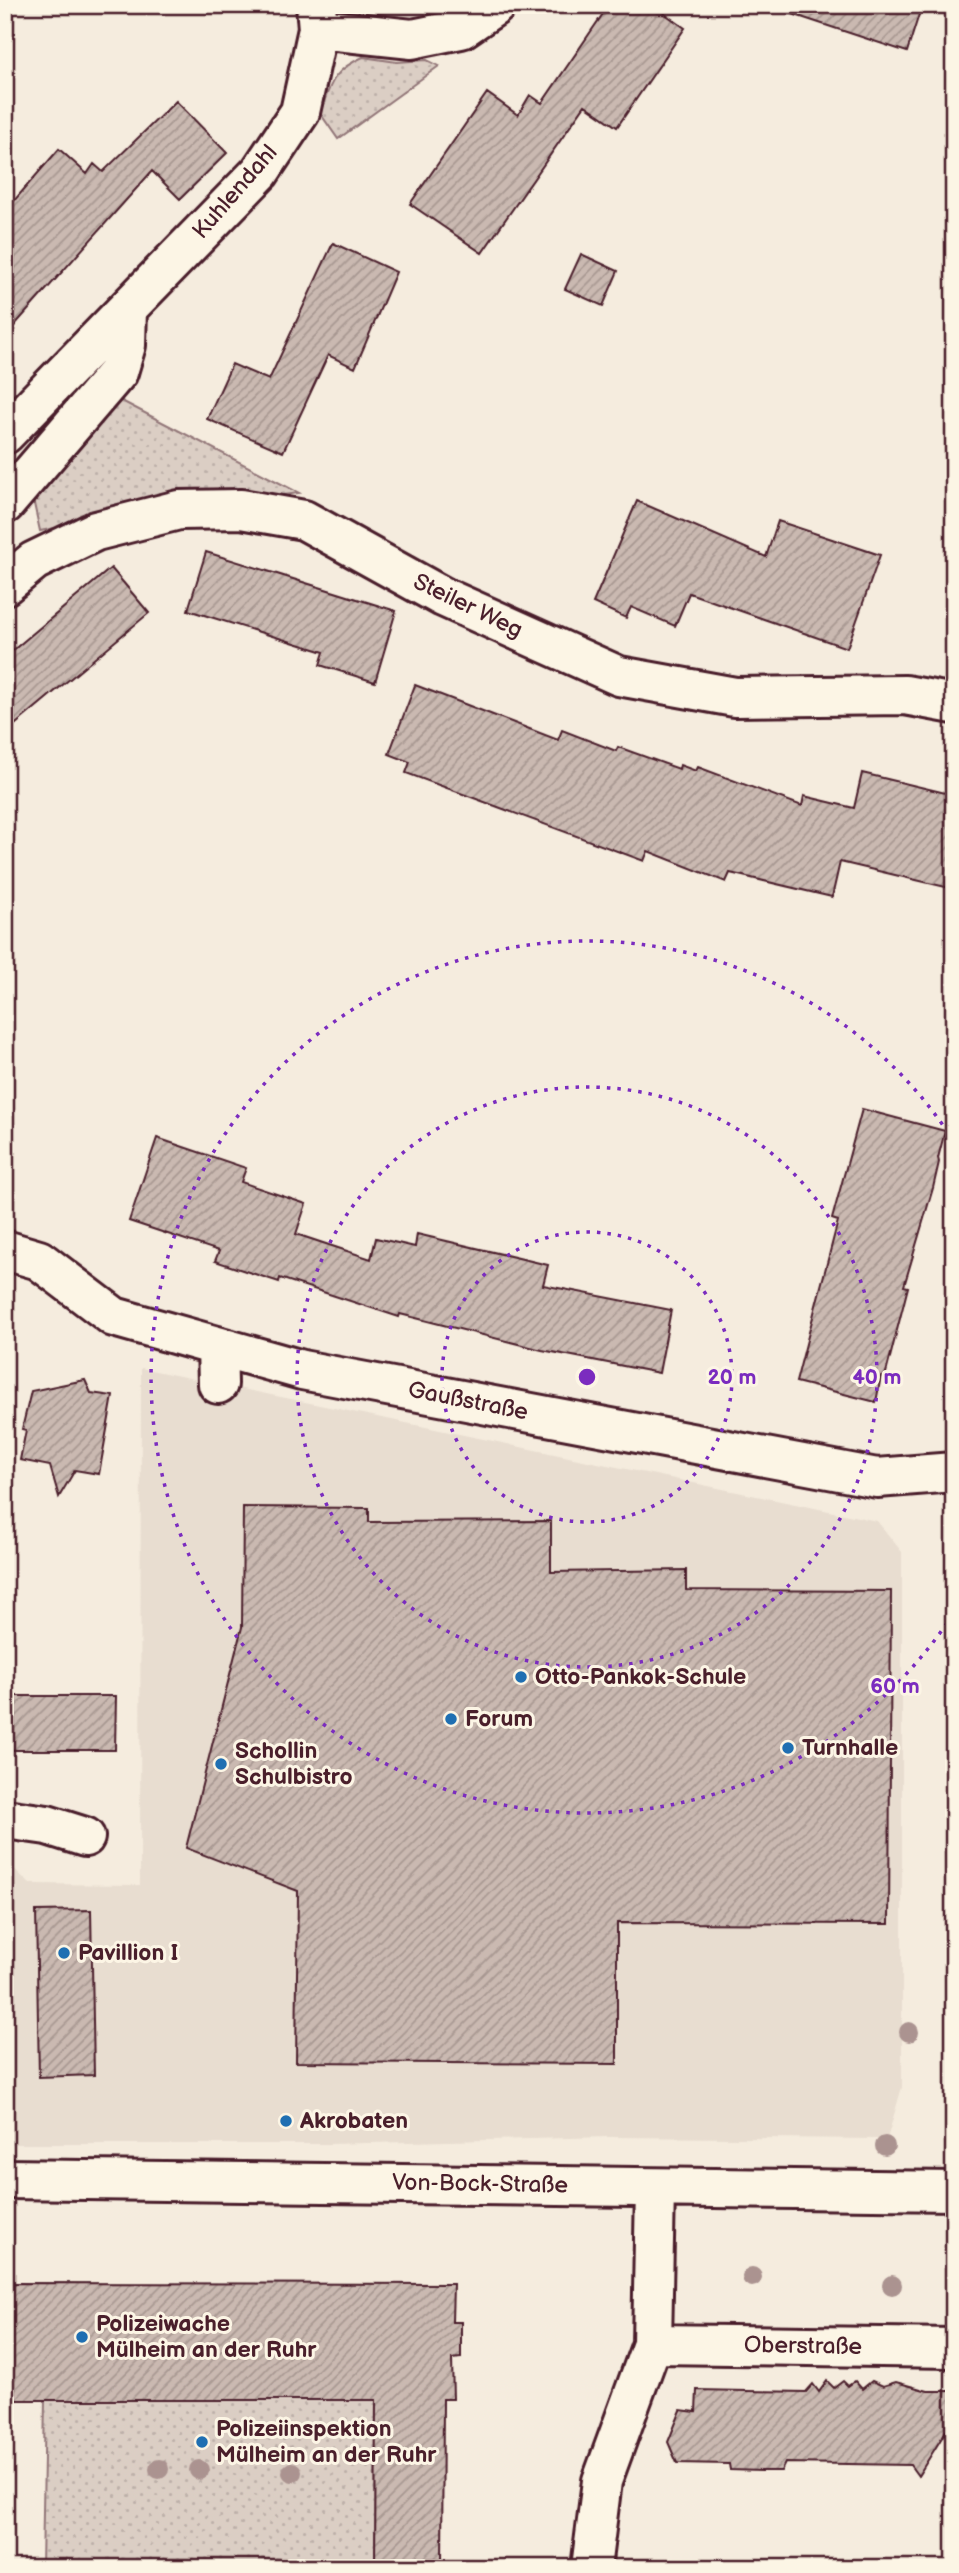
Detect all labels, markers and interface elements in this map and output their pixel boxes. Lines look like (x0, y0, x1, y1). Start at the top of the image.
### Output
street label: Kuhlendahl (187, 139, 283, 245)
street label: Steiler Weg (409, 568, 527, 644)
centre of rings (575, 1365, 599, 1389)
text: 20 m (708, 1365, 756, 1390)
text: 40 m (852, 1365, 902, 1390)
street label: Gaußstraße (406, 1376, 530, 1426)
place label: Otto-Pankok-Schule (535, 1663, 746, 1691)
marker: Otto-Pankok-Schule (513, 1669, 529, 1685)
text: 60 m (870, 1674, 920, 1699)
place label: Forum (465, 1705, 533, 1733)
marker: Forum (443, 1711, 459, 1727)
place label: Turnhalle (802, 1734, 898, 1762)
place label: Schollin Schulbistro (235, 1737, 353, 1791)
marker: Turnhalle (780, 1740, 796, 1756)
marker: Schollin Schulbistro (213, 1756, 229, 1772)
place label: Pavillion I (78, 1939, 178, 1967)
marker: Pavillion I (56, 1945, 72, 1961)
place label: Akrobaten (299, 2107, 408, 2135)
marker: Akrobaten (278, 2113, 294, 2129)
street label: Von-Bock-Straße (392, 2168, 568, 2200)
place label: Polizeiwache Mülheim an der Ruhr (96, 2310, 317, 2364)
marker: Polizeiwache Mülheim an der Ruhr (74, 2329, 90, 2345)
street label: Oberstraße (744, 2331, 862, 2361)
place label: Polizeiinspektion Mülheim an der Ruhr (216, 2415, 437, 2469)
marker: Polizeiinspektion Mülheim an der Ruhr (194, 2434, 210, 2450)

